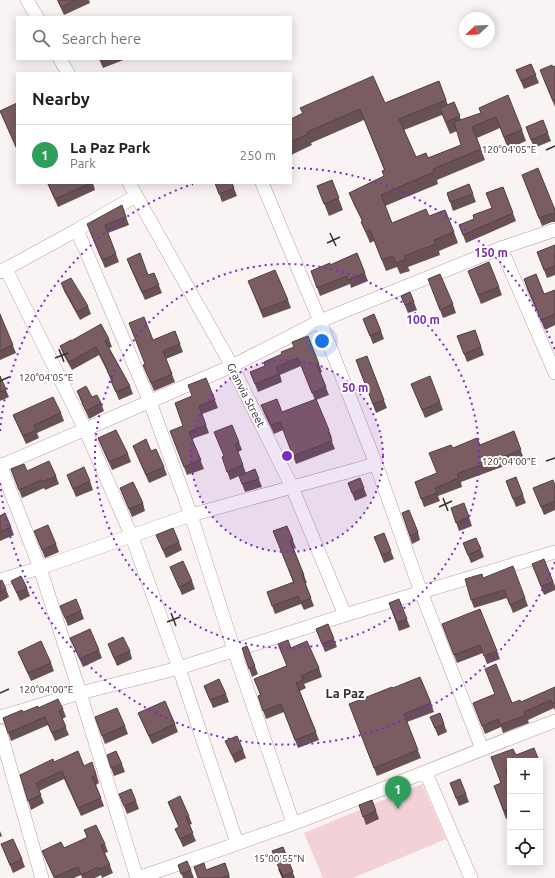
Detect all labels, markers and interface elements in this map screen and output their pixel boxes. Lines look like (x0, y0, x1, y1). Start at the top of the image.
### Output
north arrow (459, 12, 495, 48)
search box (16, 16, 292, 60)
icon: search (30, 27, 52, 49)
text: Search here (62, 30, 141, 47)
text: Nearby (32, 89, 90, 108)
text: La Paz Park (70, 139, 150, 156)
text: 120°04'05"E (482, 144, 537, 155)
text: 1 (41, 148, 49, 162)
text: 250 m (240, 148, 276, 162)
text: Park (70, 156, 96, 170)
text: 150 m (474, 246, 508, 259)
text: 100 m (406, 313, 440, 326)
your location (312, 331, 332, 351)
street label: Granvia Street (225, 361, 268, 430)
text: 120°04'05"E (19, 372, 74, 383)
text: 50 m (342, 381, 368, 394)
centre of rings (280, 449, 294, 463)
text: 120°04'00"E (482, 456, 537, 467)
text: 120°04'00"E (19, 684, 74, 695)
district label: La Paz (326, 686, 364, 700)
map controls (507, 758, 543, 866)
button: + (507, 758, 543, 794)
pin: 1 (385, 776, 411, 809)
button: − (507, 794, 543, 830)
button: locate (507, 830, 543, 866)
text: 15°00'55"N (254, 853, 304, 864)

